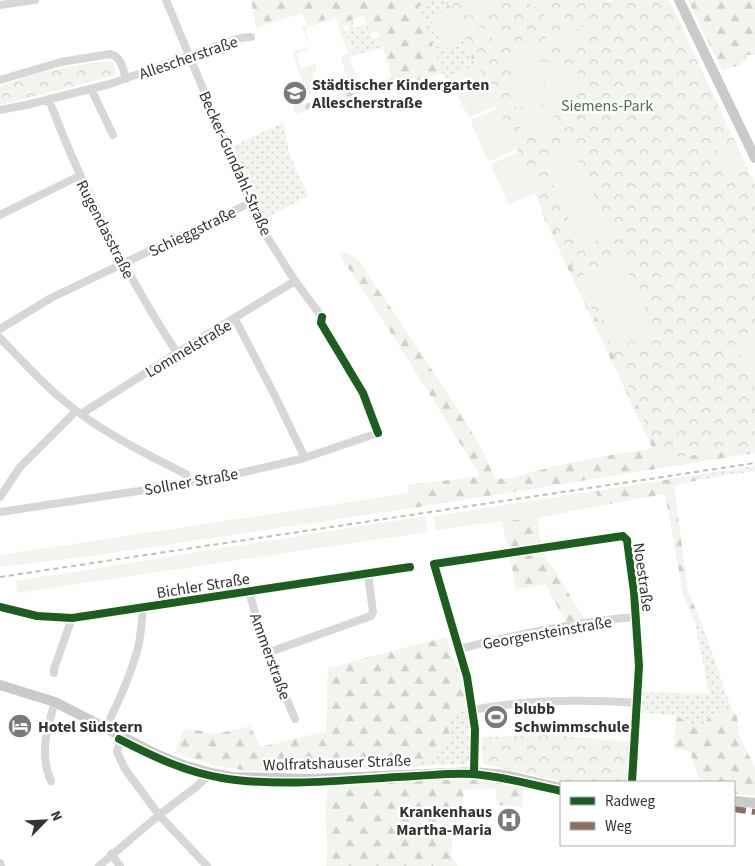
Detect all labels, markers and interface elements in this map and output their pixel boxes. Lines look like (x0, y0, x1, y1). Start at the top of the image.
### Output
street label: Allescherstraße (136, 31, 241, 85)
place label: Städtischer Kindergarten Allescherstraße (311, 74, 489, 114)
school or university icon: Städtischer Kindergarten Allescherstraße (282, 80, 308, 106)
street label: Becker-Gundahl-Straße (193, 88, 277, 239)
park label: Siemens-Park (561, 95, 653, 117)
street label: Rugendasstraße (71, 176, 139, 283)
street label: Schieggstraße (145, 201, 240, 263)
street label: Lommelstraße (141, 314, 236, 383)
street label: Sollner Straße (143, 463, 240, 501)
street label: Noestraße (627, 541, 659, 613)
street label: Bichler Straße (155, 568, 251, 604)
street label: Ammerstraße (244, 610, 296, 703)
street label: Georgensteinstraße (481, 611, 614, 655)
place label: blubb Schwimmschule (514, 698, 629, 738)
sports icon: blubb Schwimmschule (483, 704, 509, 730)
hotel icon: Hotel Südstern (7, 713, 33, 739)
place label: Hotel Südstern (38, 716, 143, 738)
street label: Wolfratshauser Straße (263, 749, 411, 777)
legend (560, 781, 735, 846)
text: Radweg (605, 791, 655, 812)
north arrow (20, 796, 70, 846)
place label: Krankenhaus Martha-Maria (396, 801, 492, 841)
hospital icon: Krankenhaus Martha-Maria (496, 807, 522, 833)
text: N (45, 808, 67, 824)
text: Weg (605, 816, 632, 837)

